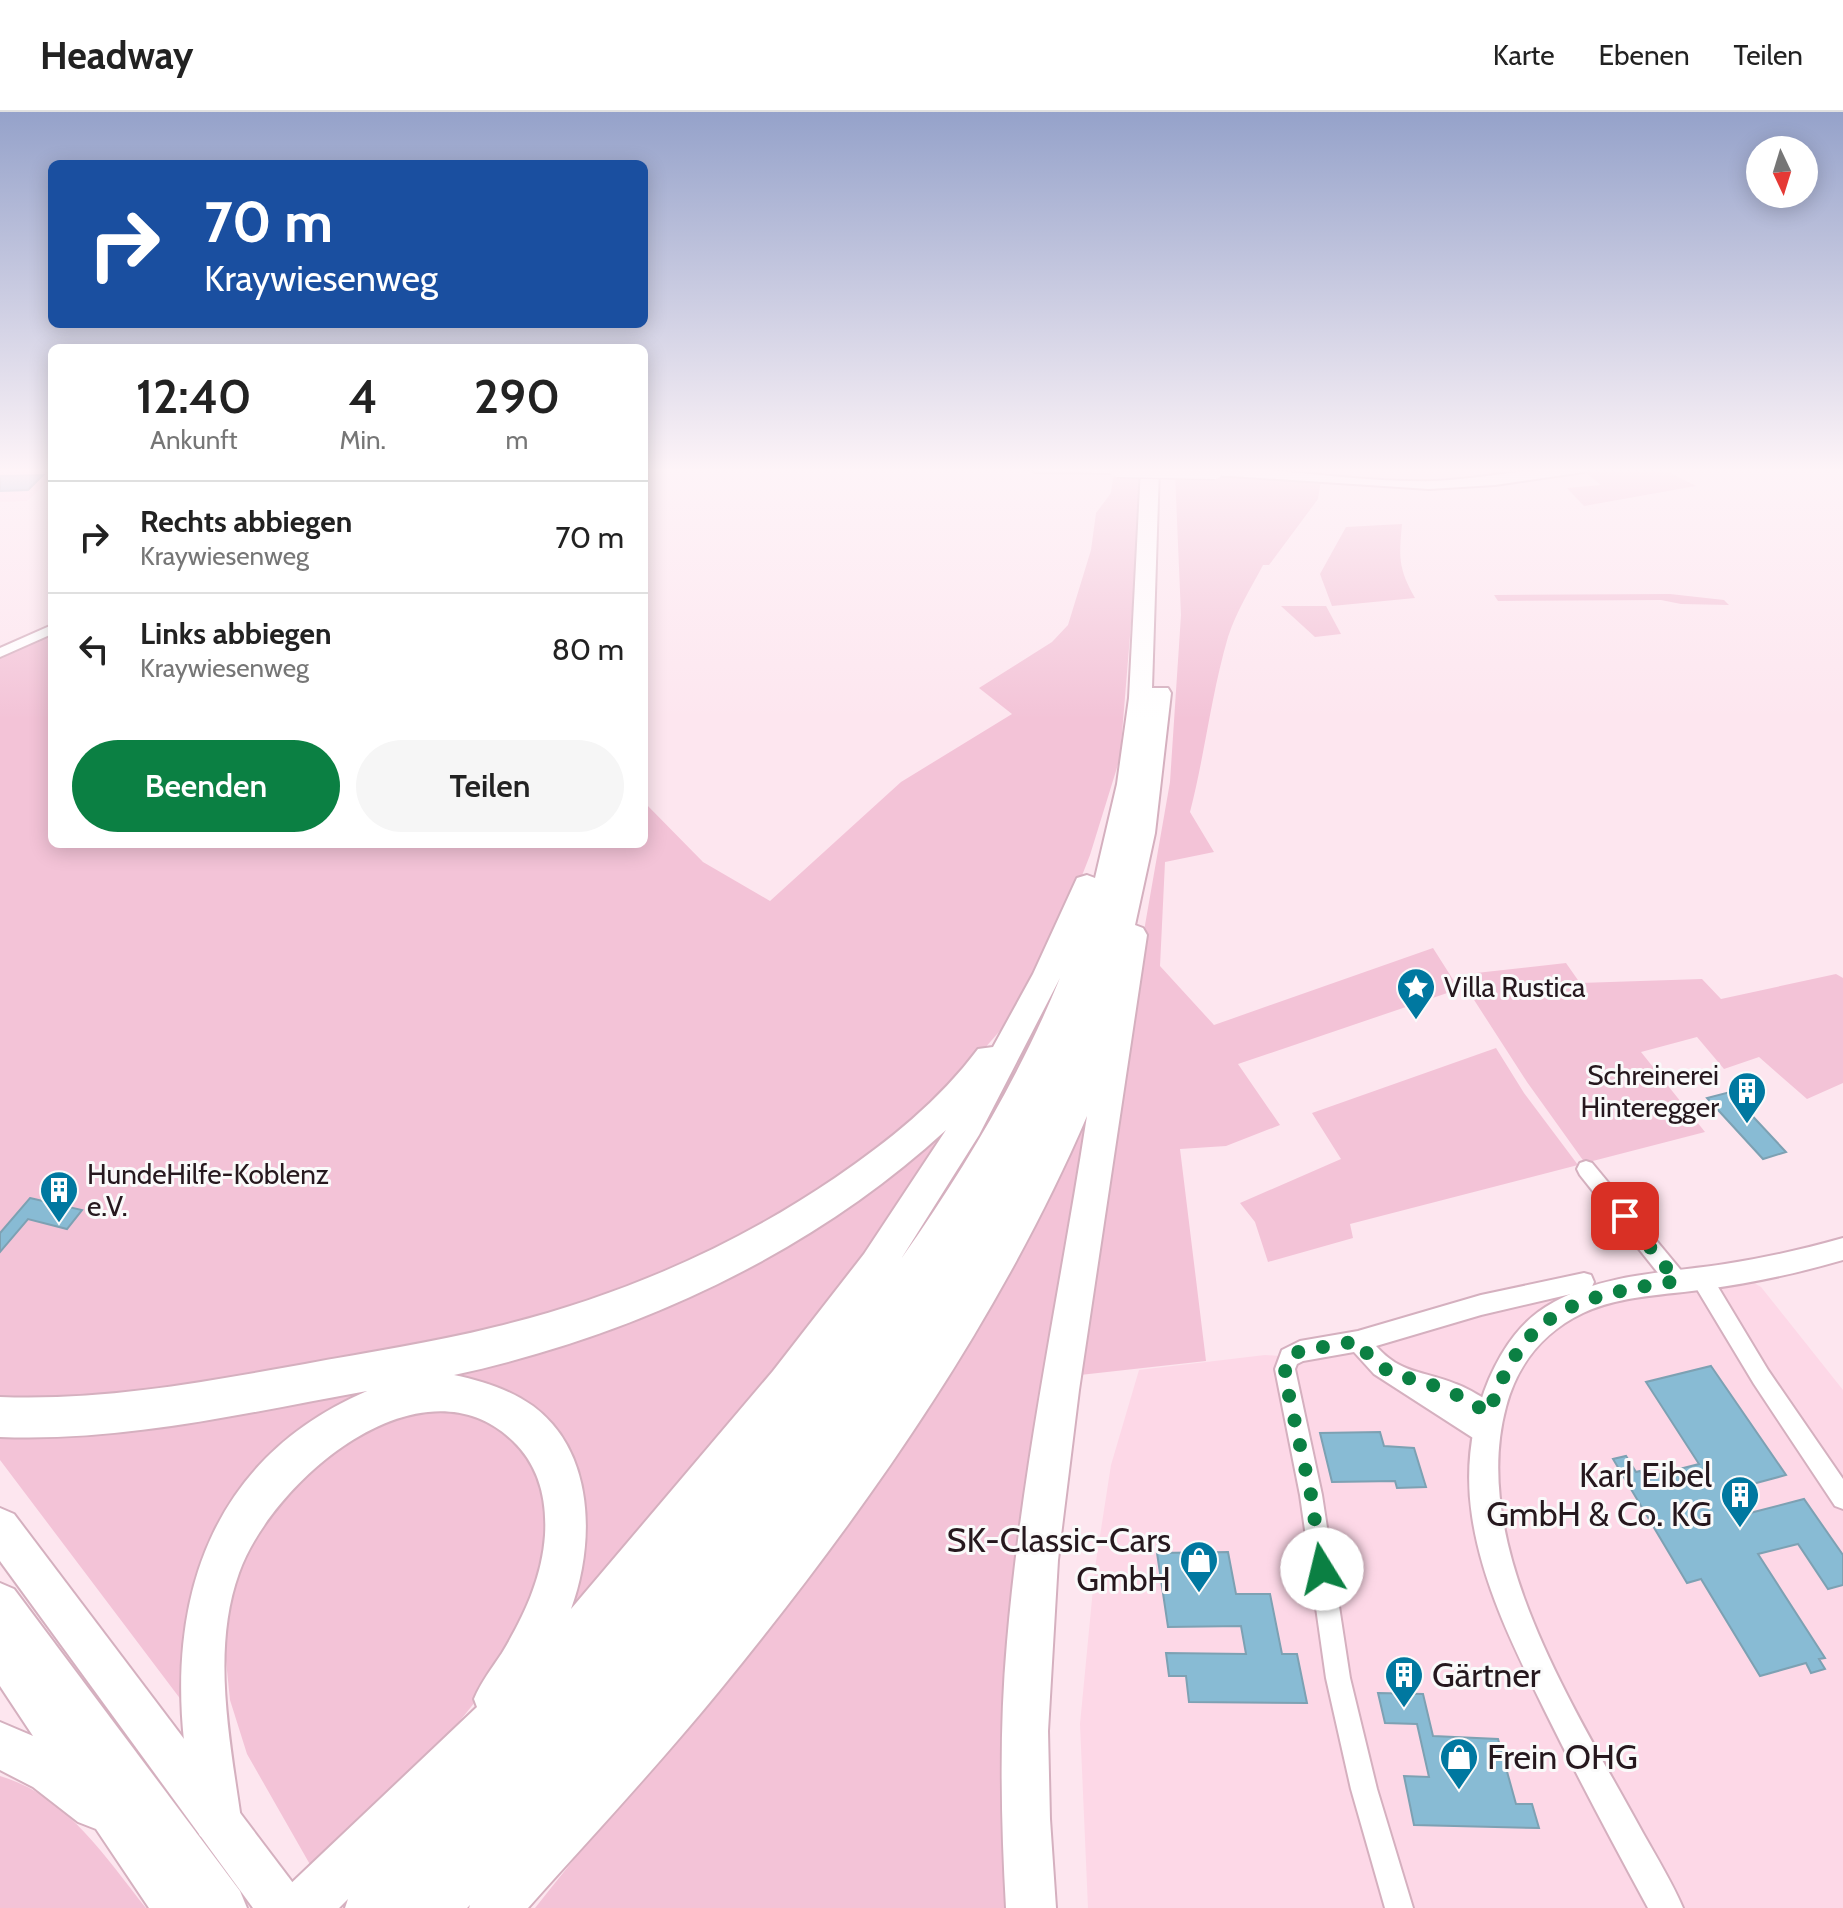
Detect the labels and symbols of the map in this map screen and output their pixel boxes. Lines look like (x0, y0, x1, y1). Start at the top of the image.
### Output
north arrow (1746, 136, 1818, 208)
place icon: Villa Rustica (1395, 966, 1437, 1021)
place label: Villa Rustica (1444, 970, 1586, 1004)
place label: Schreinerei Hinteregger (1581, 1058, 1719, 1124)
building icon: Schreinerei Hinteregger (1726, 1070, 1768, 1125)
place label: HundeHilfe-Koblenz e.V. (87, 1157, 329, 1223)
building icon: HundeHilfe-Koblenz e.V. (38, 1169, 80, 1224)
pin (1591, 1182, 1659, 1250)
place label: Karl Eibel GmbH & Co. KG (1486, 1454, 1712, 1535)
building icon: Karl Eibel GmbH & Co. KG (1719, 1474, 1761, 1529)
place label: SK-Classic-Cars GmbH (947, 1519, 1171, 1600)
position arrow (1280, 1527, 1364, 1611)
shop icon: SK-Classic-Cars GmbH (1178, 1539, 1220, 1594)
building icon: Gärtner (1383, 1654, 1425, 1709)
place label: Gärtner (1432, 1654, 1541, 1696)
shop icon: Frein OHG (1438, 1736, 1480, 1791)
place label: Frein OHG (1487, 1736, 1638, 1778)

